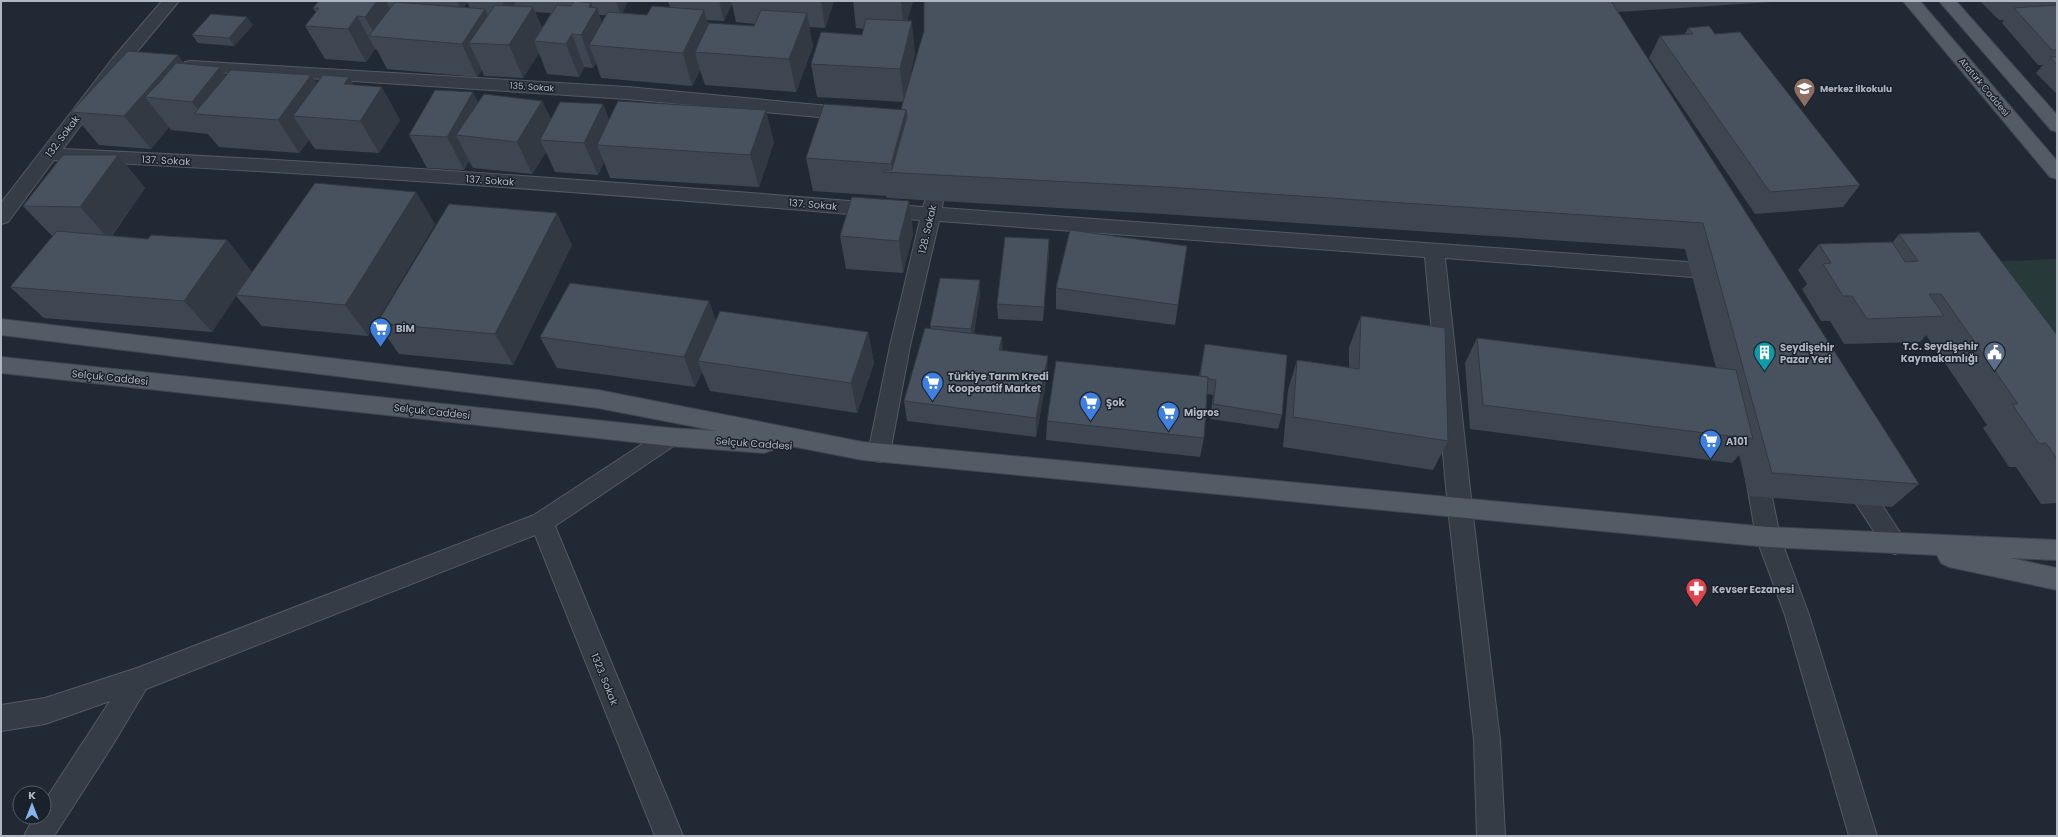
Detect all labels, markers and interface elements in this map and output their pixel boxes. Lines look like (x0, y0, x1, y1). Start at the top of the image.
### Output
street label: Atatürk Caddesi (1956, 55, 2012, 119)
school or university icon: Merkez İlkokulu (1791, 76, 1817, 109)
street label: 135. Sokak (509, 79, 555, 95)
place label: Merkez İlkokulu (1820, 83, 1892, 95)
street label: 132. Sokak (42, 112, 84, 160)
street label: 137. Sokak (141, 152, 192, 169)
street label: 137. Sokak (465, 171, 516, 190)
street label: 137. Sokak (788, 195, 839, 214)
street label: 128. Sokak (915, 203, 941, 255)
supermarket icon: BİM (367, 315, 393, 348)
place label: BİM (396, 321, 415, 336)
place label: T.C. Seydişehir Kaymakamlığı (1901, 339, 1979, 366)
public building icon: T.C. Seydişehir Kaymakamlığı (1981, 339, 2007, 372)
building icon: Seydişehir Pazar Yeri (1751, 340, 1777, 373)
place label: Seydişehir Pazar Yeri (1780, 340, 1835, 367)
street label: Selçuk Caddesi (71, 366, 149, 389)
supermarket icon: Türkiye Tarım Kredi Kooperatif Market (919, 369, 945, 402)
place label: Türkiye Tarım Kredi Kooperatif Market (948, 369, 1049, 396)
supermarket icon: Şok (1078, 389, 1104, 422)
place label: Şok (1106, 395, 1126, 410)
supermarket icon: Migros (1156, 399, 1182, 432)
street label: Selçuk Caddesi (393, 400, 471, 423)
place label: Migros (1184, 405, 1220, 420)
supermarket icon: A101 (1698, 428, 1724, 461)
street label: Selçuk Caddesi (715, 433, 793, 454)
place label: A101 (1726, 434, 1748, 449)
pharmacy icon: Kevser Eczanesi (1684, 576, 1710, 609)
place label: Kevser Eczanesi (1712, 582, 1794, 597)
street label: 1323. Sokak (587, 651, 622, 708)
north arrow (12, 785, 52, 825)
text: K (28, 787, 36, 803)

